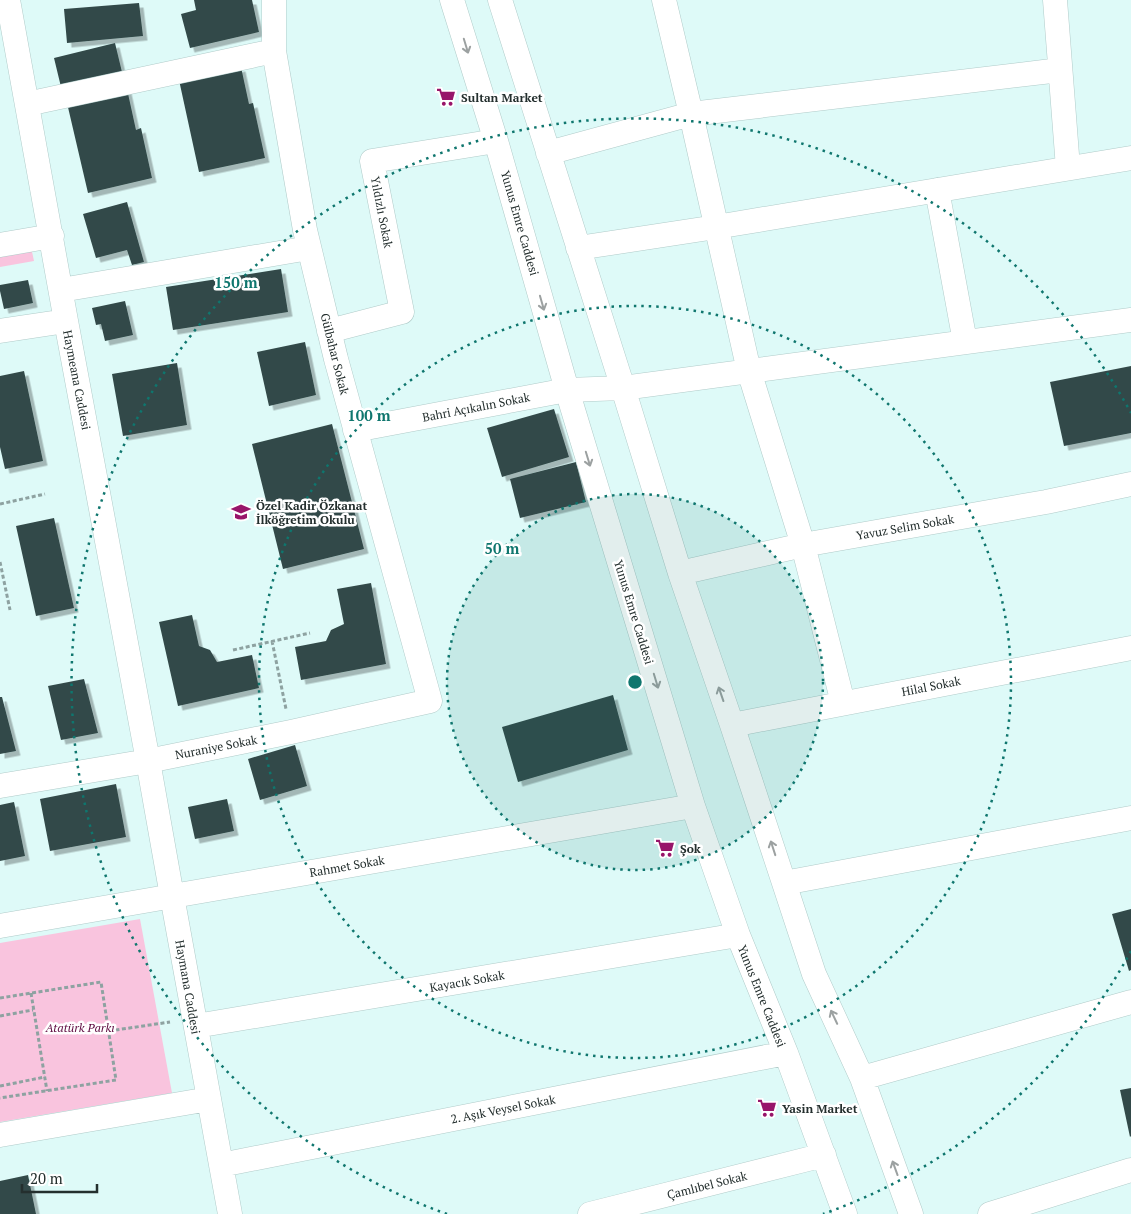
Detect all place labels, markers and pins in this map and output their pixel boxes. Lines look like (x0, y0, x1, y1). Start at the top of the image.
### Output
supermarket icon: Sultan Market (435, 86, 457, 108)
place label: Sultan Market (461, 90, 543, 105)
place label: Özel Kadir Özkanat İlköğretim Okulu (256, 498, 367, 527)
school or university icon: Özel Kadir Özkanat İlköğretim Okulu (230, 501, 252, 523)
centre of rings (626, 673, 644, 691)
supermarket icon: Şok (654, 837, 676, 859)
place label: Şok (680, 841, 701, 857)
supermarket icon: Yasin Market (756, 1097, 778, 1119)
place label: Yasin Market (782, 1101, 858, 1116)

